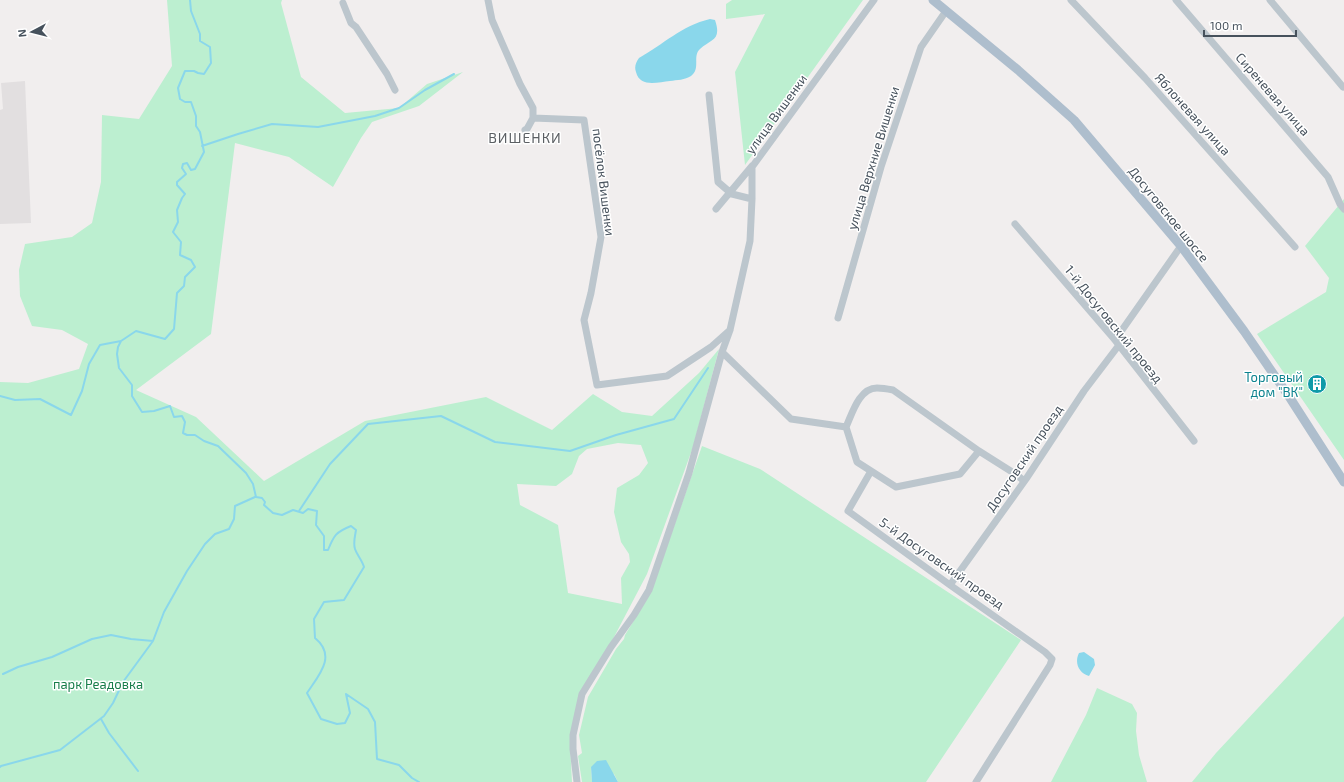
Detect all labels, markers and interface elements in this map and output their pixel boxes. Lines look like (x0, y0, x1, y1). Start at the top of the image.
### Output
north arrow (12, 12, 52, 52)
scale bar (1204, 12, 1296, 38)
text: 100 m (1210, 18, 1242, 32)
text: N (15, 28, 29, 38)
street label: Сиреневая улица (1233, 49, 1313, 139)
street label: Яблоневая улица (1152, 69, 1234, 159)
street label: улица Вишенки (742, 71, 810, 157)
street label: улица Верхние Вишенки (844, 84, 902, 232)
street label: посёлок Вишенки (589, 127, 619, 237)
district label: ВИШЕНКИ (488, 129, 562, 146)
street label: Досуговское шоссе (1126, 163, 1212, 265)
street label: 1-й Досуговский проезд (1062, 262, 1167, 386)
place label: Торговый дом "ВК" (1244, 369, 1303, 400)
building icon: Торговый дом "ВК" (1306, 373, 1328, 395)
street label: Досуговский проезд (982, 401, 1066, 514)
street label: 5-й Досуговский проезд (877, 514, 1008, 612)
park label: парк Реадовка (53, 676, 143, 692)

